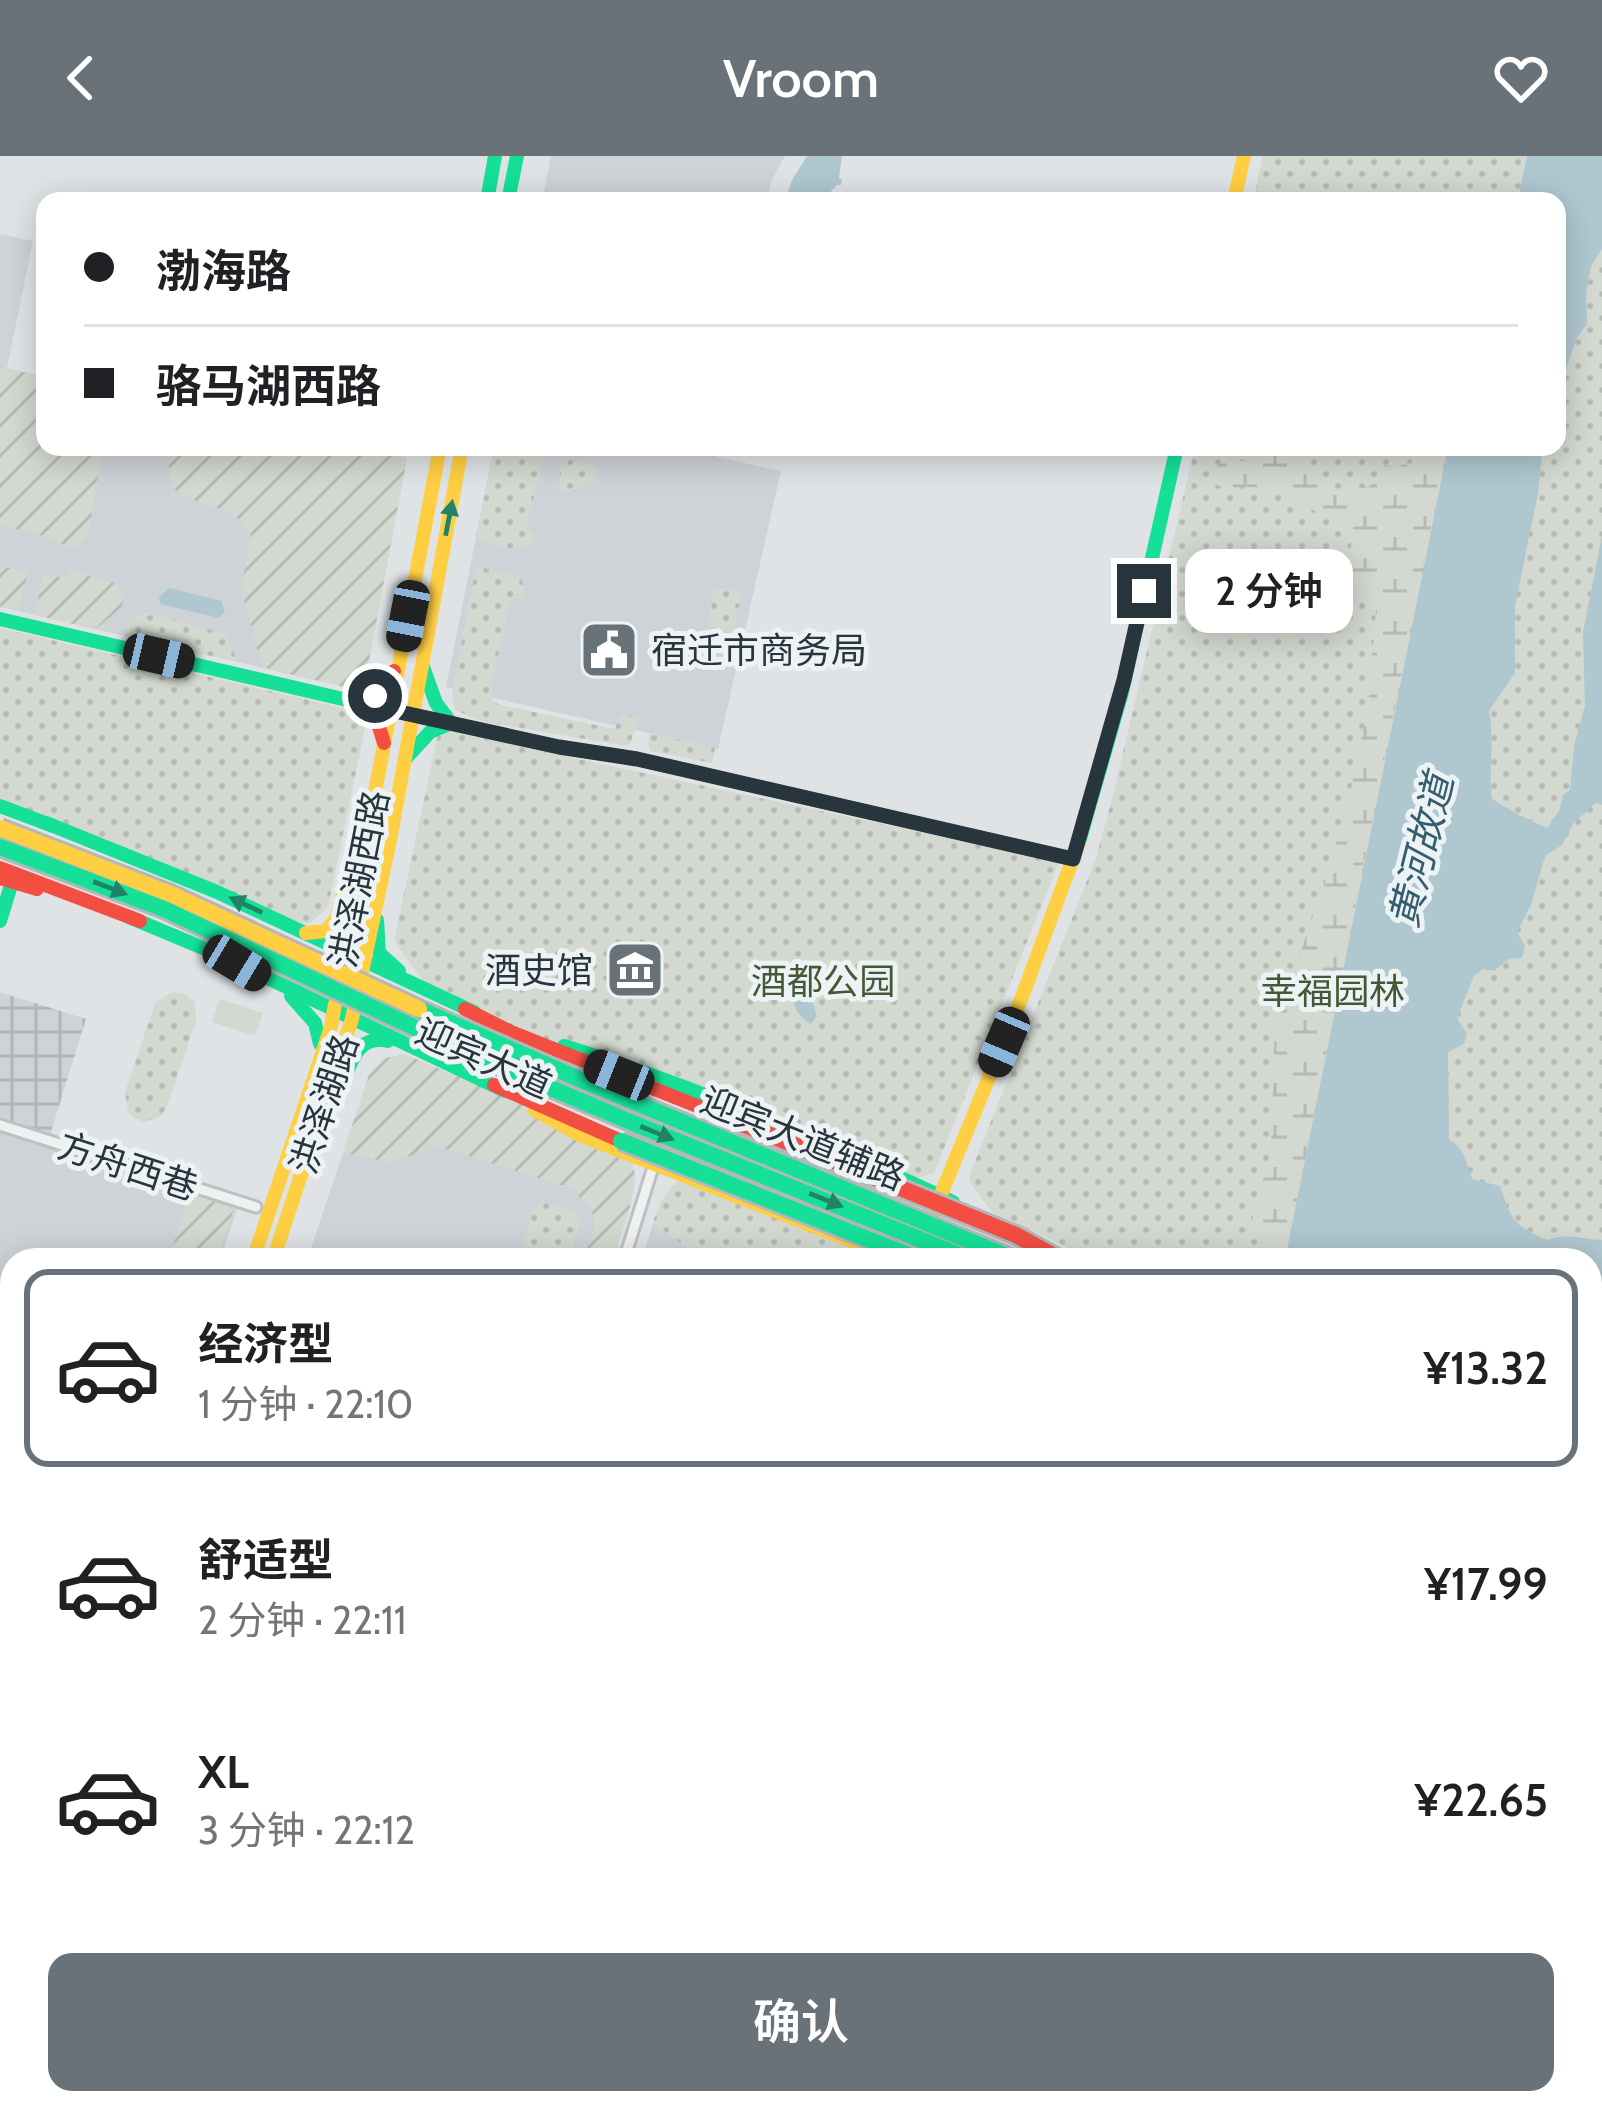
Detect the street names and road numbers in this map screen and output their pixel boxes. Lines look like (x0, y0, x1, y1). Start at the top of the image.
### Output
street label: 洪泽湖西路 (320, 786, 398, 972)
street label: 迎宾大道 (409, 1009, 559, 1107)
street label: 洪泽湖路 (281, 1029, 367, 1179)
street label: 迎宾大道辅路 (695, 1077, 911, 1199)
street label: 方舟西巷 (53, 1123, 203, 1209)

